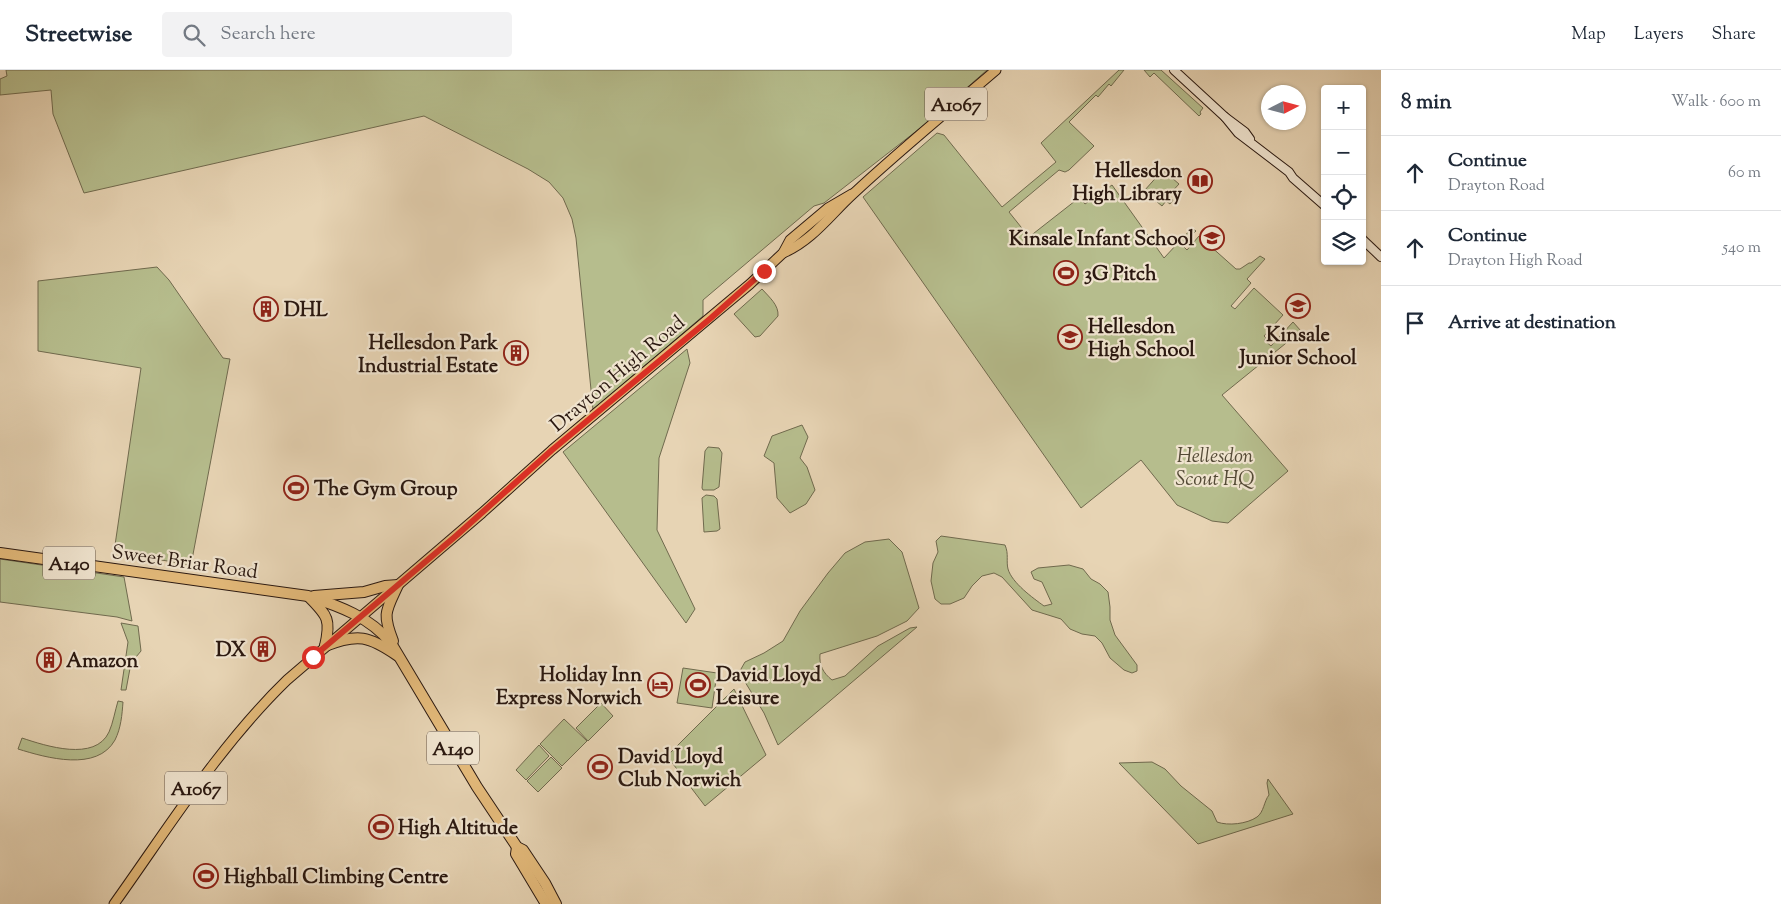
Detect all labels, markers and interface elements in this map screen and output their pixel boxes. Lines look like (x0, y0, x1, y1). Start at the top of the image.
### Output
search box (162, 12, 512, 57)
text: Streetwise (25, 18, 132, 52)
icon: search (180, 21, 208, 49)
text: Search here (220, 21, 316, 48)
text: Map (1571, 22, 1606, 48)
text: Layers (1634, 22, 1684, 48)
text: Share (1712, 22, 1756, 48)
north arrow (1261, 85, 1306, 130)
map controls (1321, 85, 1366, 265)
button: + (1321, 85, 1366, 130)
road number: A1067 (925, 88, 987, 120)
text: 8 min (1401, 88, 1452, 118)
text: Walk · 600 m (1671, 91, 1761, 114)
button: − (1321, 130, 1366, 175)
text: Continue (1448, 148, 1527, 175)
place label: Hellesdon High Library (1072, 158, 1182, 210)
icon: ahead (1401, 159, 1429, 187)
text: 60 m (1728, 162, 1761, 185)
library icon: Hellesdon High Library (1187, 168, 1213, 194)
button: locate (1321, 175, 1366, 220)
text: Drayton Road (1448, 175, 1545, 198)
button: layers (1321, 220, 1366, 265)
text: Continue (1448, 223, 1527, 250)
school or university icon: Kinsale Infant School (1199, 225, 1225, 251)
place label: Kinsale Infant School (1009, 226, 1194, 255)
icon: ahead (1401, 234, 1429, 262)
text: 540 m (1723, 237, 1761, 260)
text: Drayton High Road (1448, 250, 1583, 273)
route end (753, 260, 776, 283)
sports icon: 3G Pitch (1053, 260, 1079, 286)
place label: 3G Pitch (1084, 261, 1157, 290)
school or university icon: Kinsale Junior School (1285, 293, 1311, 319)
building icon: DHL (253, 296, 279, 322)
place label: DHL (284, 297, 329, 326)
icon: arrive (1401, 309, 1429, 337)
street label: Drayton High Road (545, 310, 692, 440)
text: Arrive at destination (1448, 310, 1616, 337)
place label: Hellesdon High School (1088, 314, 1195, 366)
place label: Kinsale Junior School (1237, 322, 1357, 374)
school or university icon: Hellesdon High School (1057, 324, 1083, 350)
place label: Hellesdon Park Industrial Estate (358, 330, 498, 382)
building icon: Hellesdon Park Industrial Estate (503, 340, 529, 366)
park label: Hellesdon Scout HQ (1176, 443, 1254, 495)
sports icon: The Gym Group (283, 475, 309, 501)
place label: The Gym Group (314, 476, 458, 505)
street label: Sweet Briar Road (110, 539, 260, 588)
road number: A140 (43, 546, 95, 579)
building icon: DX (250, 636, 276, 662)
place label: DX (216, 637, 246, 666)
route start (302, 646, 325, 669)
building icon: Amazon (36, 647, 62, 673)
place label: Amazon (66, 648, 138, 677)
place label: Holiday Inn Express Norwich (496, 662, 642, 714)
place label: David Lloyd Leisure (716, 662, 822, 714)
hotel icon: Holiday Inn Express Norwich (647, 672, 673, 698)
sports icon: David Lloyd Leisure (685, 672, 711, 698)
road number: A140 (427, 731, 479, 764)
place label: David Lloyd Club Norwich (618, 744, 742, 796)
sports icon: David Lloyd Club Norwich (587, 754, 613, 780)
road number: A1067 (165, 771, 227, 804)
sports icon: High Altitude (368, 814, 394, 840)
place label: High Altitude (398, 815, 518, 844)
sports icon: Highball Climbing Centre (193, 863, 219, 889)
place label: Highball Climbing Centre (224, 864, 448, 893)

